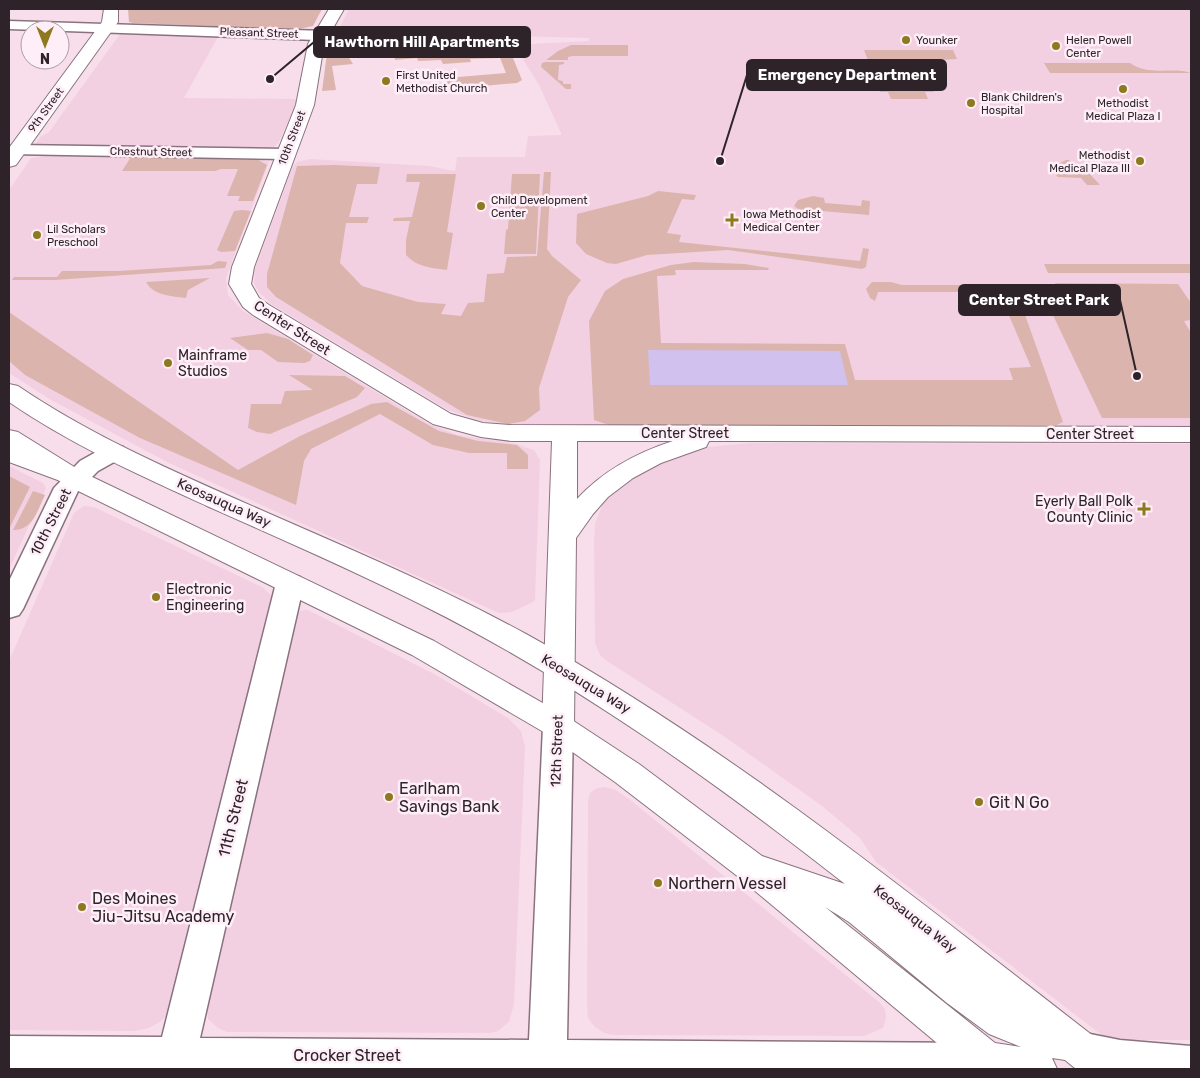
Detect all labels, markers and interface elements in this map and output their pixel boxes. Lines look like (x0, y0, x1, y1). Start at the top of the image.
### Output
north arrow (20, 20, 70, 70)
street label: Pleasant Street (219, 25, 299, 41)
callout: Hawthorn Hill Apartments (314, 27, 530, 57)
text: Hawthorn Hill Apartments (324, 33, 520, 51)
marker: Younker (900, 34, 912, 46)
place label: Younker (916, 34, 958, 47)
place label: Helen Powell Center (1066, 34, 1132, 60)
marker: Helen Powell Center (1050, 40, 1062, 52)
text: N (40, 49, 50, 66)
callout: Emergency Department (747, 60, 946, 90)
text: Emergency Department (758, 66, 936, 84)
place label: First United Methodist Church (396, 69, 487, 95)
marker: First United Methodist Church (380, 75, 392, 87)
marker: Methodist Medical Plaza I (1117, 83, 1129, 95)
street label: 9th Street (25, 85, 67, 135)
place label: Blank Children's Hospital (981, 91, 1063, 117)
marker: Blank Children's Hospital (965, 97, 977, 109)
place label: Methodist Medical Plaza I (1086, 97, 1160, 123)
street label: 10th Street (276, 108, 309, 167)
street label: Chestnut Street (110, 145, 193, 159)
place label: Methodist Medical Plaza III (1049, 149, 1131, 175)
marker: Methodist Medical Plaza III (1134, 155, 1146, 167)
place label: Child Development Center (491, 194, 588, 220)
marker: Child Development Center (475, 200, 487, 212)
place label: Iowa Methodist Medical Center (743, 208, 822, 234)
marker: Iowa Methodist Medical Center (725, 213, 739, 227)
place label: Lil Scholars Preschool (47, 223, 106, 249)
marker: Lil Scholars Preschool (31, 229, 43, 241)
callout: Center Street Park (959, 285, 1120, 315)
text: Center Street Park (969, 291, 1110, 309)
street label: Center Street (251, 297, 334, 359)
place label: Mainframe Studios (178, 347, 247, 380)
marker: Mainframe Studios (162, 357, 174, 369)
street label: Center Street (641, 425, 729, 442)
street label: Center Street (1046, 426, 1134, 443)
street label: Keosauqua Way (174, 475, 274, 531)
street label: 10th Street (27, 485, 75, 558)
place label: Eyerly Ball Polk County Clinic (1035, 493, 1134, 526)
marker: Eyerly Ball Polk County Clinic (1137, 502, 1151, 516)
place label: Electronic Engineering (166, 581, 244, 614)
marker: Electronic Engineering (150, 591, 162, 603)
street label: Keosauqua Way (538, 651, 634, 717)
street label: 12th Street (547, 714, 567, 787)
street label: 11th Street (214, 777, 252, 859)
place label: Earlham Savings Bank (399, 779, 500, 816)
marker: Earlham Savings Bank (383, 791, 395, 803)
place label: Git N Go (989, 793, 1049, 812)
marker: Git N Go (973, 796, 985, 808)
place label: Northern Vessel (668, 874, 786, 893)
marker: Northern Vessel (652, 877, 664, 889)
street label: Keosauqua Way (870, 881, 960, 957)
place label: Des Moines Jiu-Jitsu Academy (92, 889, 234, 926)
marker: Des Moines Jiu-Jitsu Academy (76, 901, 88, 913)
street label: Crocker Street (293, 1046, 401, 1065)

